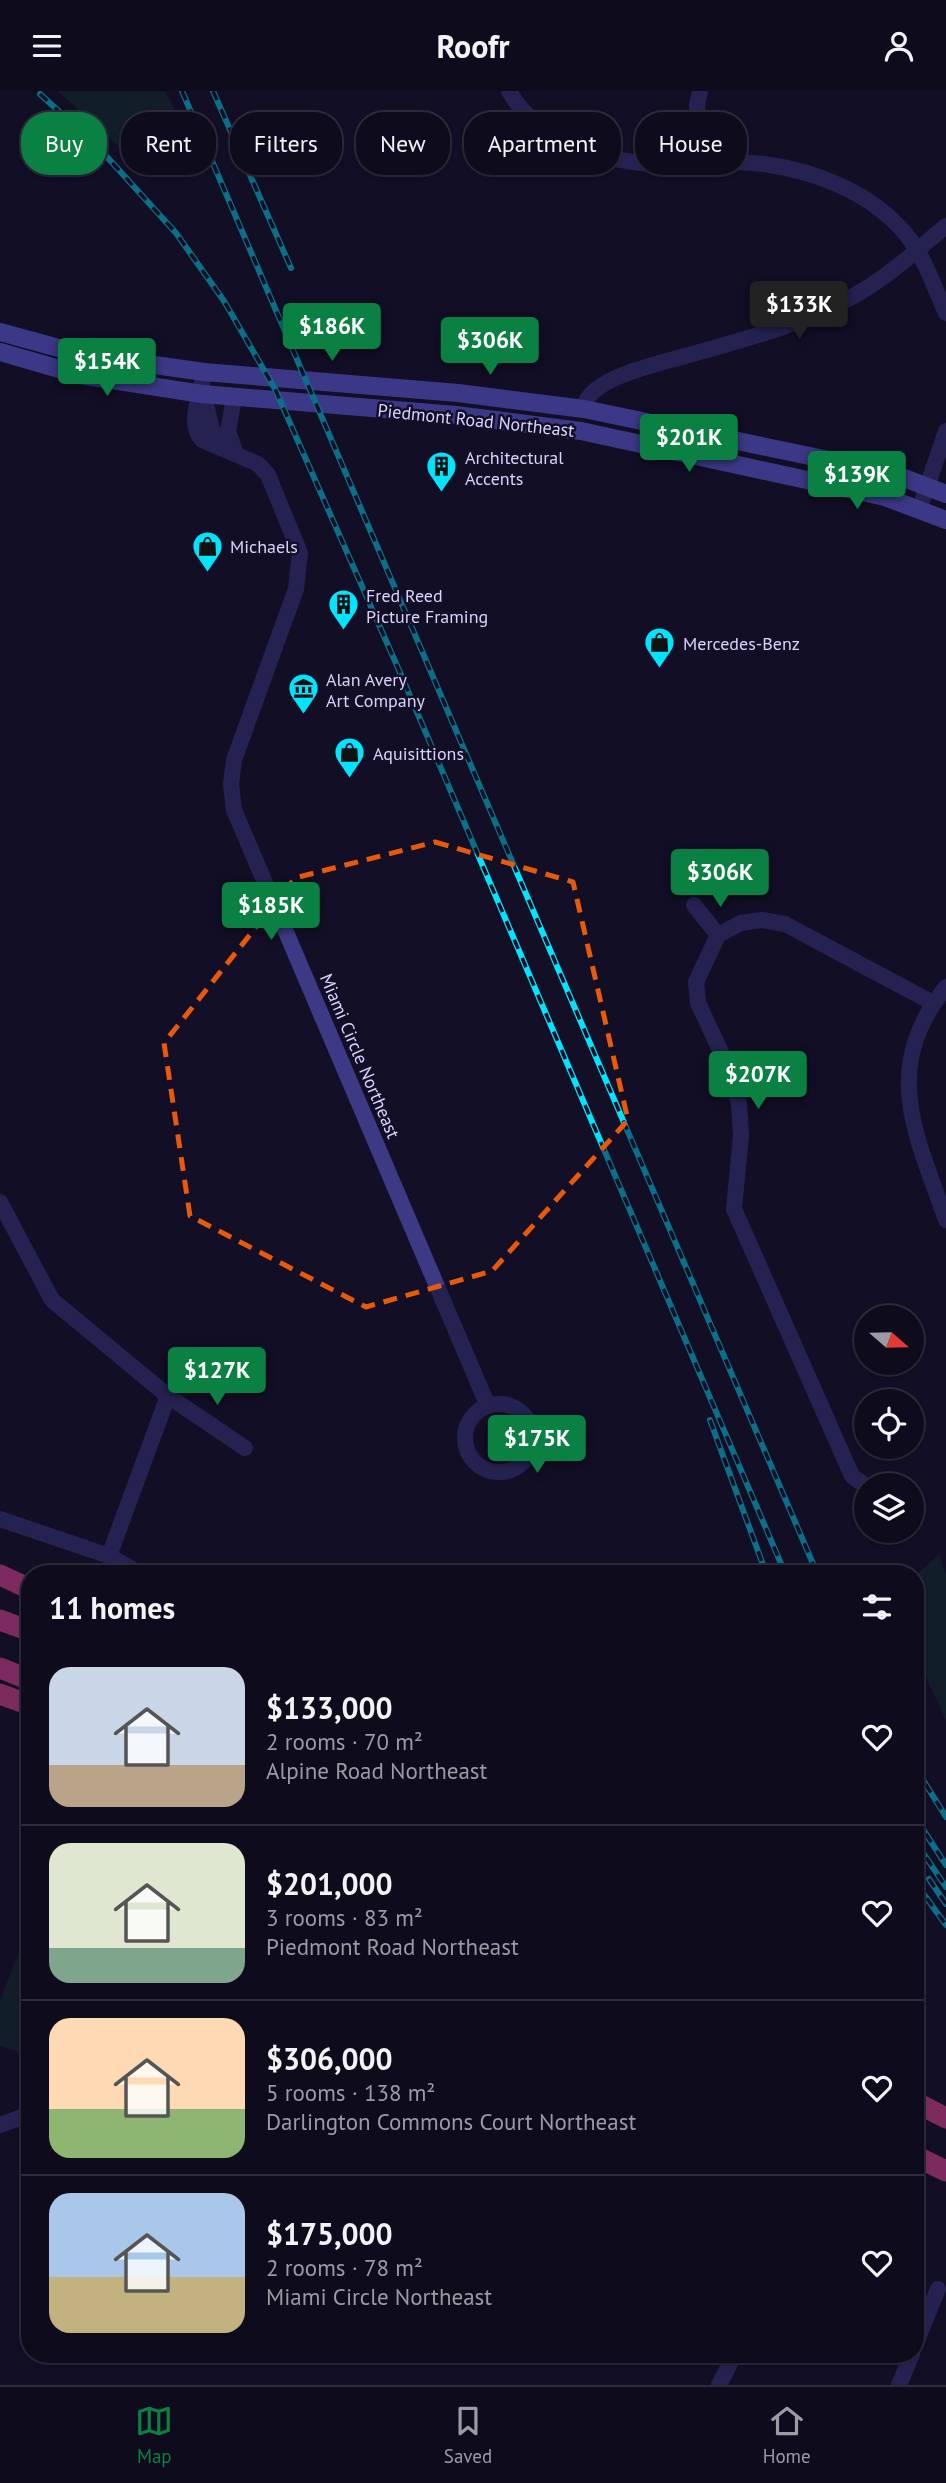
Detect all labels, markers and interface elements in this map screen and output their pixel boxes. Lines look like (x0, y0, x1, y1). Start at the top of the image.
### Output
text: Roofr (436, 25, 510, 67)
icon: menu (28, 27, 66, 65)
icon: person (880, 27, 918, 65)
chip: Buy (21, 112, 107, 175)
chip: Rent (121, 112, 216, 175)
chip: Filters (230, 112, 342, 175)
chip: New (356, 112, 450, 175)
chip: Apartment (464, 112, 621, 175)
chip: House (635, 112, 747, 175)
pin: $133K (750, 281, 848, 341)
text: $133K (766, 289, 832, 318)
pin: $186K (283, 303, 381, 363)
text: $186K (299, 311, 365, 340)
pin: $306K (441, 317, 539, 377)
text: $306K (457, 325, 523, 354)
pin: $154K (58, 338, 156, 398)
text: $154K (74, 346, 140, 375)
street label: Piedmont Road Northeast (376, 398, 576, 442)
pin: $201K (640, 415, 738, 474)
text: $201K (656, 422, 722, 451)
place label: Architectural Accents (465, 446, 564, 490)
building icon: Architectural Accents (425, 450, 459, 494)
pin: $139K (808, 451, 906, 511)
text: $139K (824, 459, 890, 488)
shop icon: Michaels (190, 529, 224, 573)
place label: Michaels (230, 535, 298, 558)
place label: Fred Reed Picture Framing (366, 584, 488, 628)
building icon: Fred Reed Picture Framing (326, 588, 360, 632)
shop icon: Mercedes-Benz (643, 626, 677, 670)
place label: Mercedes-Benz (683, 632, 800, 655)
place label: Alan Avery Art Company (326, 668, 426, 712)
museum icon: Alan Avery Art Company (286, 672, 320, 716)
shop icon: Aquisittions (333, 736, 367, 780)
place label: Aquisittions (373, 742, 464, 765)
pin: $306K (671, 849, 769, 909)
text: $306K (687, 857, 753, 886)
pin: $185K (222, 883, 320, 942)
text: $185K (238, 890, 304, 919)
street label: Miami Circle Northeast (315, 970, 405, 1142)
pin: $207K (709, 1051, 807, 1111)
text: $207K (725, 1059, 791, 1088)
north arrow (854, 1305, 924, 1375)
map controls (854, 1305, 924, 1543)
pin: $127K (168, 1347, 266, 1407)
text: $127K (184, 1355, 250, 1384)
button: locate (854, 1389, 924, 1459)
pin: $175K (488, 1415, 586, 1475)
text: $175K (504, 1423, 570, 1452)
button: layers (854, 1473, 924, 1543)
text: 11 homes (49, 1588, 175, 1627)
icon: filters (858, 1588, 896, 1626)
text: $133,000 (266, 1688, 393, 1727)
icon: home (105, 1695, 189, 1779)
icon: heart (858, 1718, 896, 1756)
text: 2 rooms · 70 m² (266, 1727, 423, 1756)
text: Alpine Road Northeast (266, 1756, 487, 1785)
text: $201,000 (266, 1864, 393, 1903)
icon: home (105, 1871, 189, 1955)
icon: heart (858, 1894, 896, 1932)
text: 3 rooms · 83 m² (266, 1903, 423, 1932)
text: Piedmont Road Northeast (266, 1932, 519, 1961)
text: $306,000 (266, 2039, 393, 2078)
icon: home (105, 2046, 189, 2130)
icon: heart (858, 2069, 896, 2107)
text: 5 rooms · 138 m² (266, 2078, 435, 2107)
text: Darlington Commons Court Northeast (266, 2107, 636, 2136)
text: $175,000 (266, 2214, 393, 2253)
icon: home (105, 2221, 189, 2305)
icon: heart (858, 2244, 896, 2282)
text: 2 rooms · 78 m² (266, 2253, 423, 2282)
text: Miami Circle Northeast (266, 2282, 492, 2311)
tab: Map (135, 2402, 173, 2468)
tab: Saved (444, 2402, 492, 2468)
tab: Home (763, 2402, 811, 2468)

